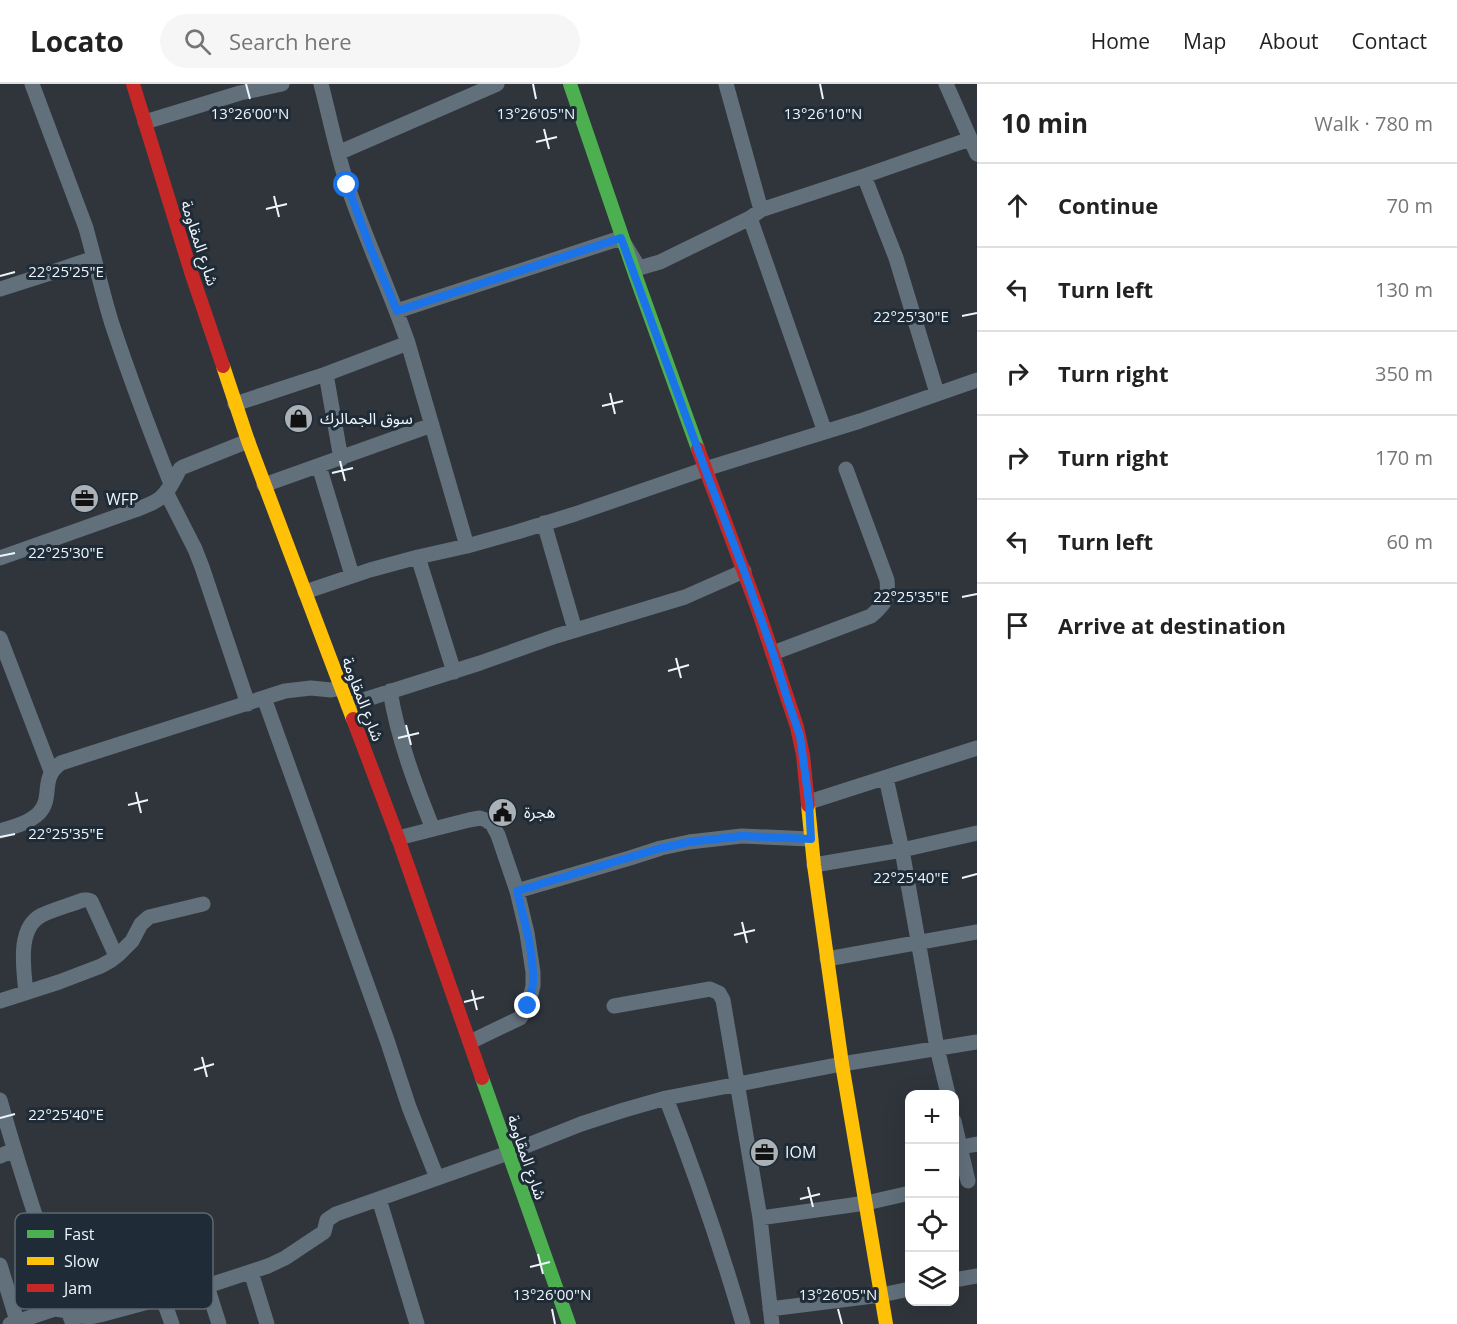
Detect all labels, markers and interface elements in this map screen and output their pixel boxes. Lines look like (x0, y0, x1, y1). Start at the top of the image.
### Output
search box (160, 14, 580, 68)
text: Locato (30, 22, 124, 60)
icon: search (181, 25, 214, 58)
text: Search here (229, 26, 352, 56)
text: Home (1091, 27, 1150, 55)
text: Map (1183, 27, 1226, 55)
text: About (1259, 27, 1319, 55)
text: Contact (1352, 27, 1427, 55)
text: 13°26'00"N (211, 103, 289, 123)
text: 13°26'05"N (497, 103, 575, 123)
text: 13°26'10"N (784, 103, 862, 123)
text: 10 min (1001, 105, 1088, 141)
text: Walk · 780 m (1314, 110, 1433, 137)
route start (333, 171, 359, 197)
icon: ahead (1001, 189, 1034, 222)
text: Continue (1058, 190, 1158, 220)
text: 70 m (1386, 192, 1433, 219)
street label: شارع المقاومة (174, 198, 224, 289)
text: 22°25'25"E (28, 261, 104, 281)
icon: left (1001, 273, 1034, 306)
text: Turn left (1058, 274, 1153, 304)
text: 130 m (1375, 276, 1433, 303)
text: 22°25'30"E (873, 306, 949, 326)
icon: right (1001, 357, 1034, 390)
text: Turn right (1058, 358, 1169, 388)
text: 350 m (1375, 360, 1433, 387)
shop icon: سوق الجمالرك (283, 402, 315, 434)
place label: سوق الجمالرك (320, 407, 413, 429)
icon: right (1001, 441, 1034, 474)
text: Turn right (1058, 442, 1169, 472)
text: 170 m (1375, 444, 1433, 471)
office icon: WFP (69, 483, 101, 515)
place label: WFP (106, 488, 139, 510)
icon: left (1001, 525, 1034, 558)
text: Turn left (1058, 526, 1153, 556)
text: 60 m (1386, 528, 1433, 555)
text: 22°25'30"E (28, 542, 104, 562)
text: 22°25'35"E (873, 586, 949, 606)
icon: arrive (1001, 609, 1034, 642)
text: Arrive at destination (1058, 610, 1286, 640)
street label: شارع المقاومة (335, 654, 389, 745)
public building icon: هجرة (487, 796, 519, 828)
place label: هجرة (524, 801, 556, 823)
text: 22°25'35"E (28, 823, 104, 843)
text: 22°25'40"E (873, 867, 949, 887)
route end (514, 992, 540, 1018)
map controls (905, 1090, 959, 1306)
button: + (905, 1090, 959, 1144)
text: 22°25'40"E (28, 1104, 104, 1124)
street label: شارع المقاومة (500, 1112, 552, 1203)
office icon: IOM (748, 1136, 780, 1168)
place label: IOM (785, 1141, 816, 1163)
button: − (905, 1144, 959, 1198)
button: locate (905, 1198, 959, 1252)
legend (15, 1213, 213, 1309)
text: Fast (64, 1223, 95, 1245)
text: Slow (64, 1250, 99, 1272)
button: layers (905, 1252, 959, 1306)
text: Jam (62, 1277, 92, 1299)
text: 13°26'00"N (513, 1284, 591, 1304)
text: 13°26'05"N (799, 1284, 877, 1304)

